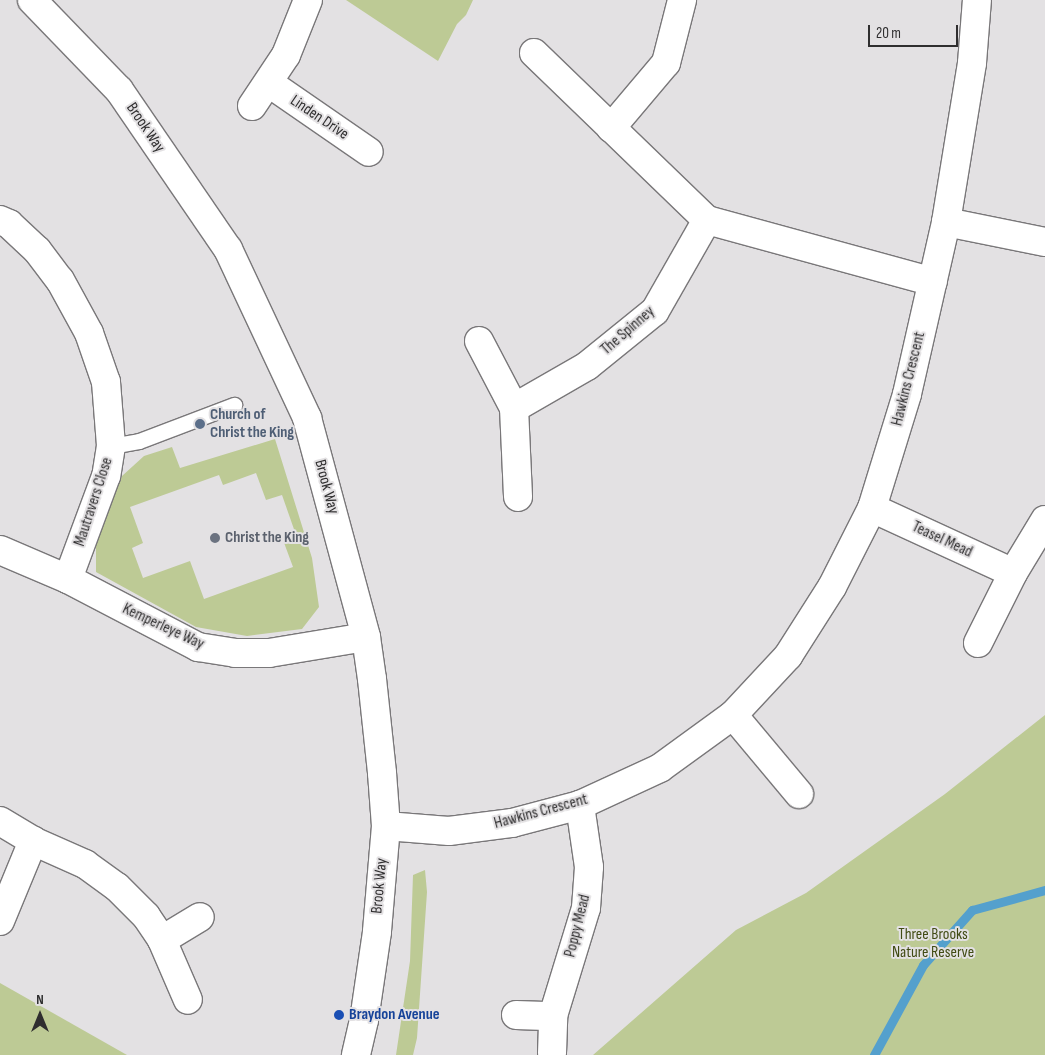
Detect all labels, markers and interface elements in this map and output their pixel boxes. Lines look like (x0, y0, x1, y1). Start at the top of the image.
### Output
scale bar (870, 15, 960, 47)
text: 20 m (876, 24, 901, 43)
street label: Linden Drive (286, 92, 352, 144)
street label: Brook Way (121, 100, 169, 156)
street label: The Spinney (597, 302, 659, 360)
street label: Hawkins Crescent (888, 330, 930, 428)
place label: Church of Christ the King (210, 405, 294, 443)
marker: Church of Christ the King (194, 418, 206, 430)
street label: Mautravers Close (71, 455, 117, 549)
street label: Brook Way (310, 458, 342, 516)
street label: Teasel Mead (909, 518, 975, 562)
place label: Christ the King (225, 528, 309, 548)
marker: Christ the King (209, 532, 221, 544)
street label: Kemperleye Way (119, 600, 207, 654)
street label: Hawkins Crescent (492, 790, 590, 834)
street label: Brook Way (368, 857, 392, 915)
street label: Poppy Mead (561, 893, 595, 959)
park label: Three Brooks Nature Reserve (892, 925, 974, 963)
north arrow (15, 990, 65, 1040)
text: N (36, 991, 44, 1008)
place label: Braydon Avenue (349, 1005, 440, 1025)
marker: Braydon Avenue (333, 1009, 345, 1021)

